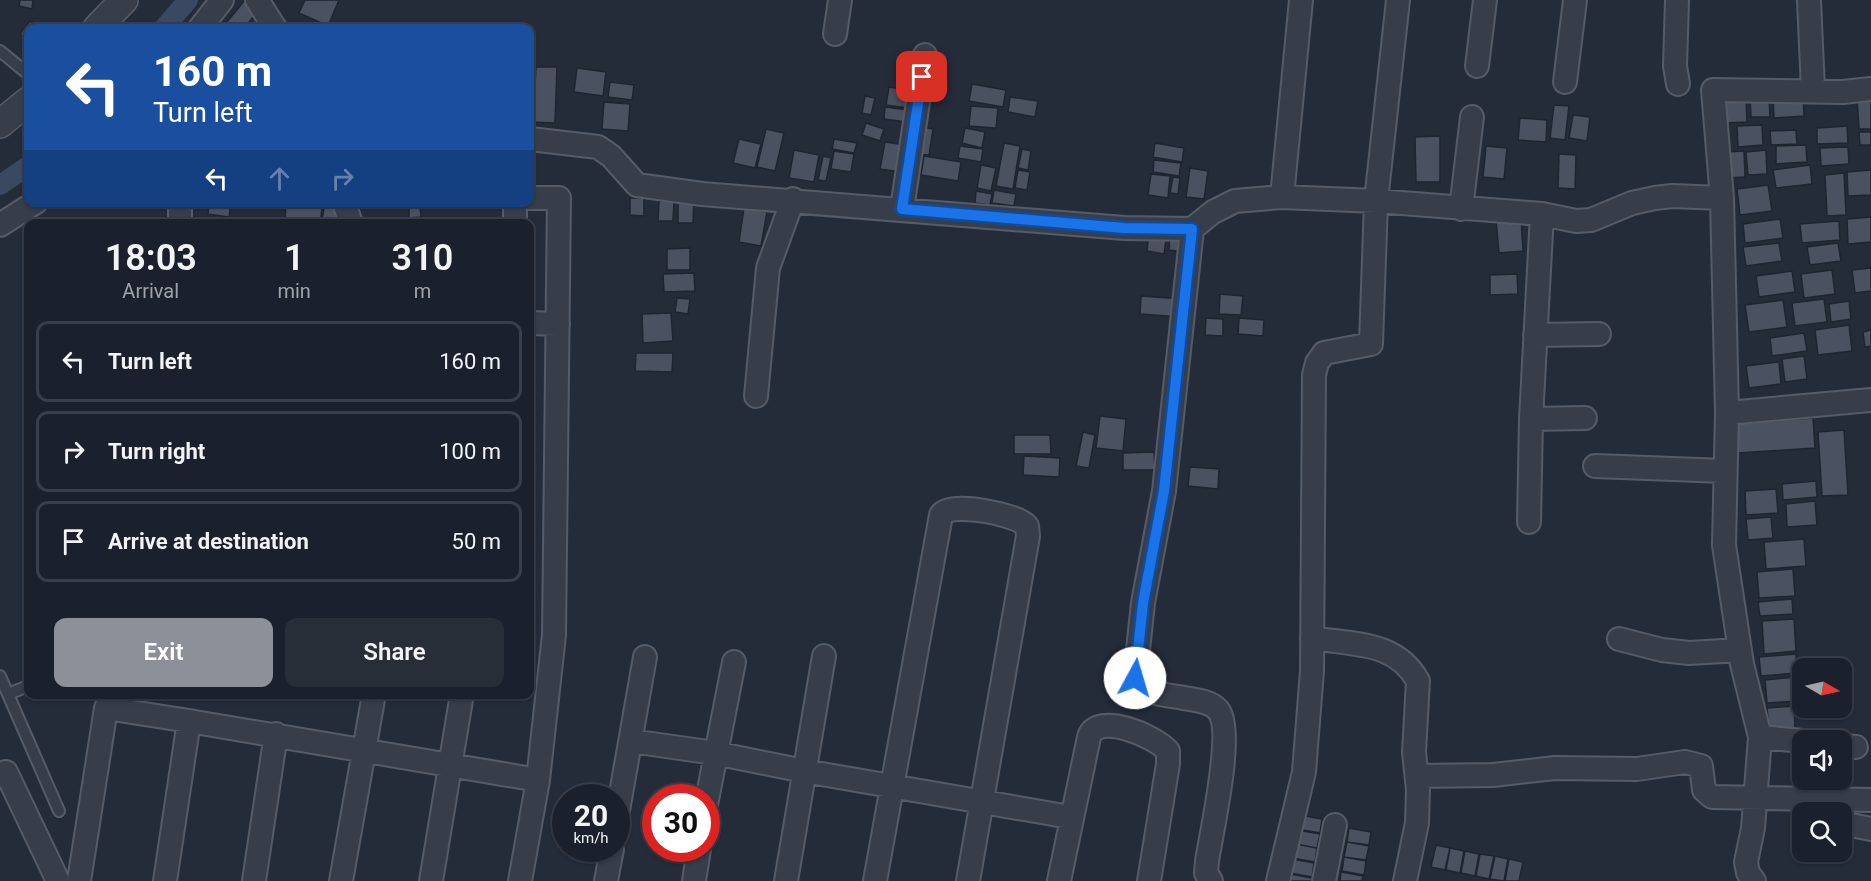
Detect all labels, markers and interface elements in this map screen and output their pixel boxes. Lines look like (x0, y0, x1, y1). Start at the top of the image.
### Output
text: 160 m (153, 47, 272, 96)
icon: left (54, 48, 132, 126)
pin (896, 51, 947, 102)
icon: arrive (905, 60, 938, 93)
text: Turn left (153, 97, 253, 129)
icon: left (200, 162, 233, 195)
icon: ahead (263, 162, 296, 195)
icon: right (326, 162, 359, 195)
text: 18:03 (105, 237, 197, 279)
text: 1 (284, 237, 304, 279)
text: 310 (392, 237, 453, 279)
text: Arrival (122, 279, 179, 303)
text: min (277, 279, 311, 303)
text: m (414, 279, 431, 303)
icon: left (57, 345, 90, 378)
text: Turn left (108, 349, 192, 374)
text: 160 m (439, 349, 501, 374)
icon: right (57, 435, 90, 468)
text: Turn right (108, 439, 205, 464)
text: 100 m (439, 439, 501, 464)
icon: arrive (57, 525, 90, 558)
text: Arrive at destination (108, 529, 309, 554)
text: 50 m (452, 529, 501, 554)
button: Exit (54, 618, 273, 687)
button: Share (285, 618, 504, 687)
position arrow (1103, 646, 1167, 710)
north arrow (1792, 658, 1852, 718)
map controls (1792, 658, 1852, 862)
button: sound (1792, 730, 1852, 790)
speed limit sign: 30 (642, 784, 720, 862)
text: 20 (574, 798, 608, 833)
button: search (1792, 802, 1852, 862)
text: km/h (573, 829, 609, 847)

